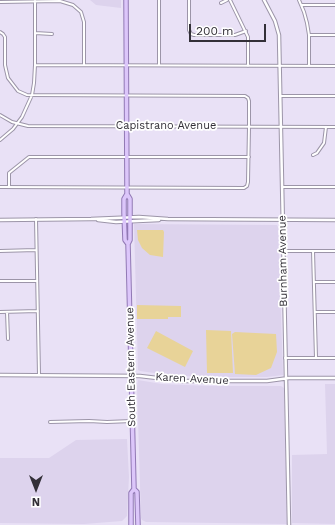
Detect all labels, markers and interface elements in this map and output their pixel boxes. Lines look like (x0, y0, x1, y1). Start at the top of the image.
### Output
scale bar (191, 16, 268, 42)
text: 200 m (196, 24, 233, 38)
street label: Capistrano Avenue (116, 119, 216, 133)
street label: Burnham Avenue (276, 215, 290, 307)
street label: South Eastern Avenue (123, 307, 139, 427)
street label: Karen Avenue (155, 370, 229, 388)
north arrow (16, 469, 56, 509)
text: N (32, 495, 40, 508)

